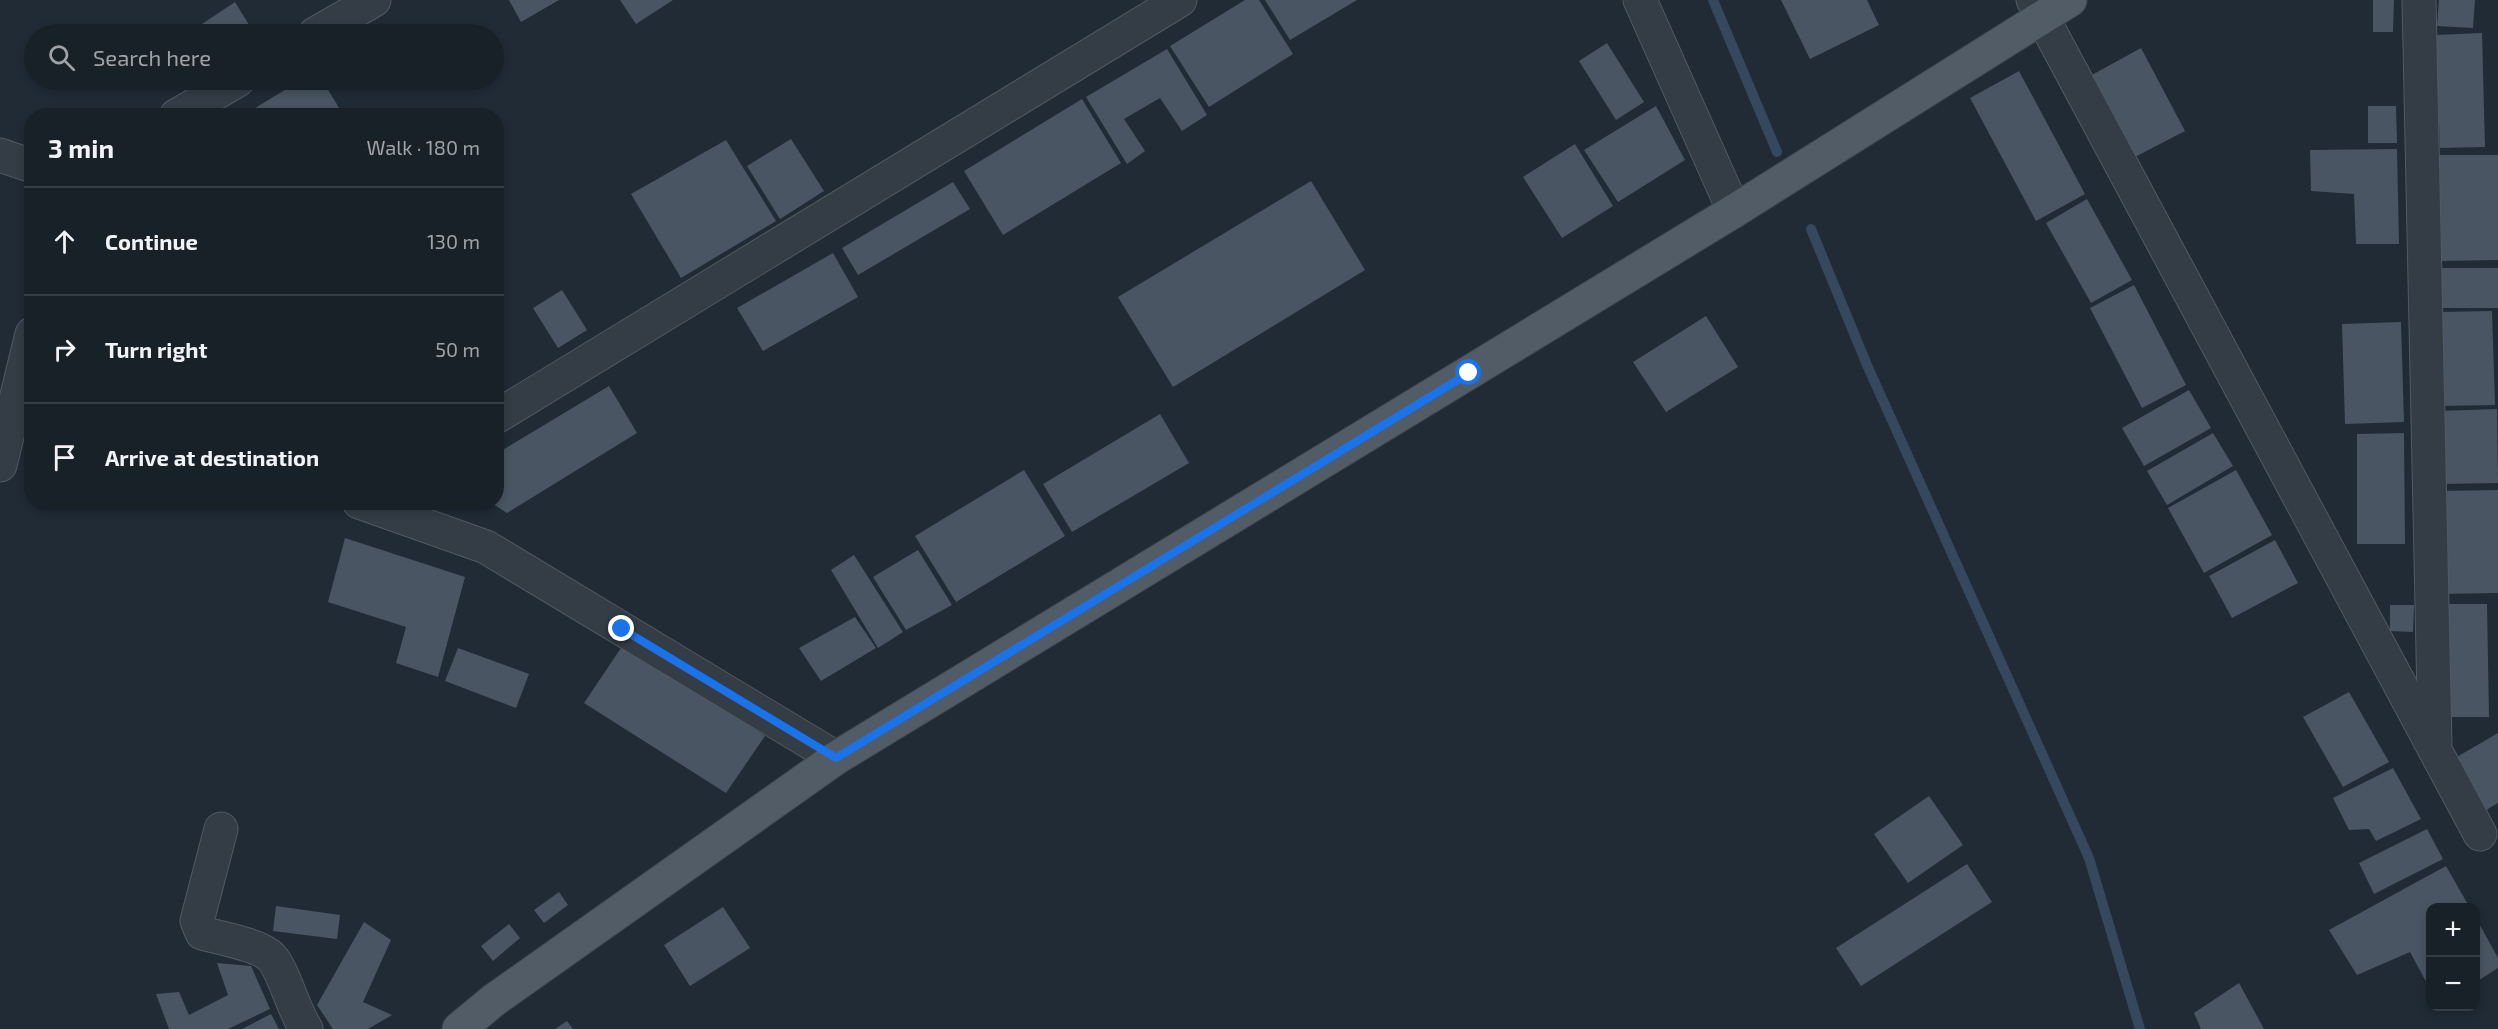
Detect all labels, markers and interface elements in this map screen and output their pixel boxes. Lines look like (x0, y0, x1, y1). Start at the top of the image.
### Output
search box (24, 24, 504, 90)
icon: search (45, 41, 78, 74)
text: Search here (93, 44, 211, 70)
text: 3 min (48, 132, 114, 163)
text: Walk · 180 m (367, 135, 480, 159)
icon: ahead (48, 225, 81, 258)
text: Continue (105, 228, 198, 254)
text: 130 m (427, 229, 480, 253)
icon: right (48, 333, 81, 366)
text: Turn right (105, 336, 207, 362)
text: 50 m (435, 337, 480, 361)
route start (1455, 359, 1481, 385)
icon: arrive (48, 441, 81, 474)
text: Arrive at destination (105, 444, 319, 470)
route end (608, 615, 634, 641)
map controls (2426, 903, 2480, 1011)
button: + (2426, 903, 2480, 957)
button: − (2426, 957, 2480, 1011)

